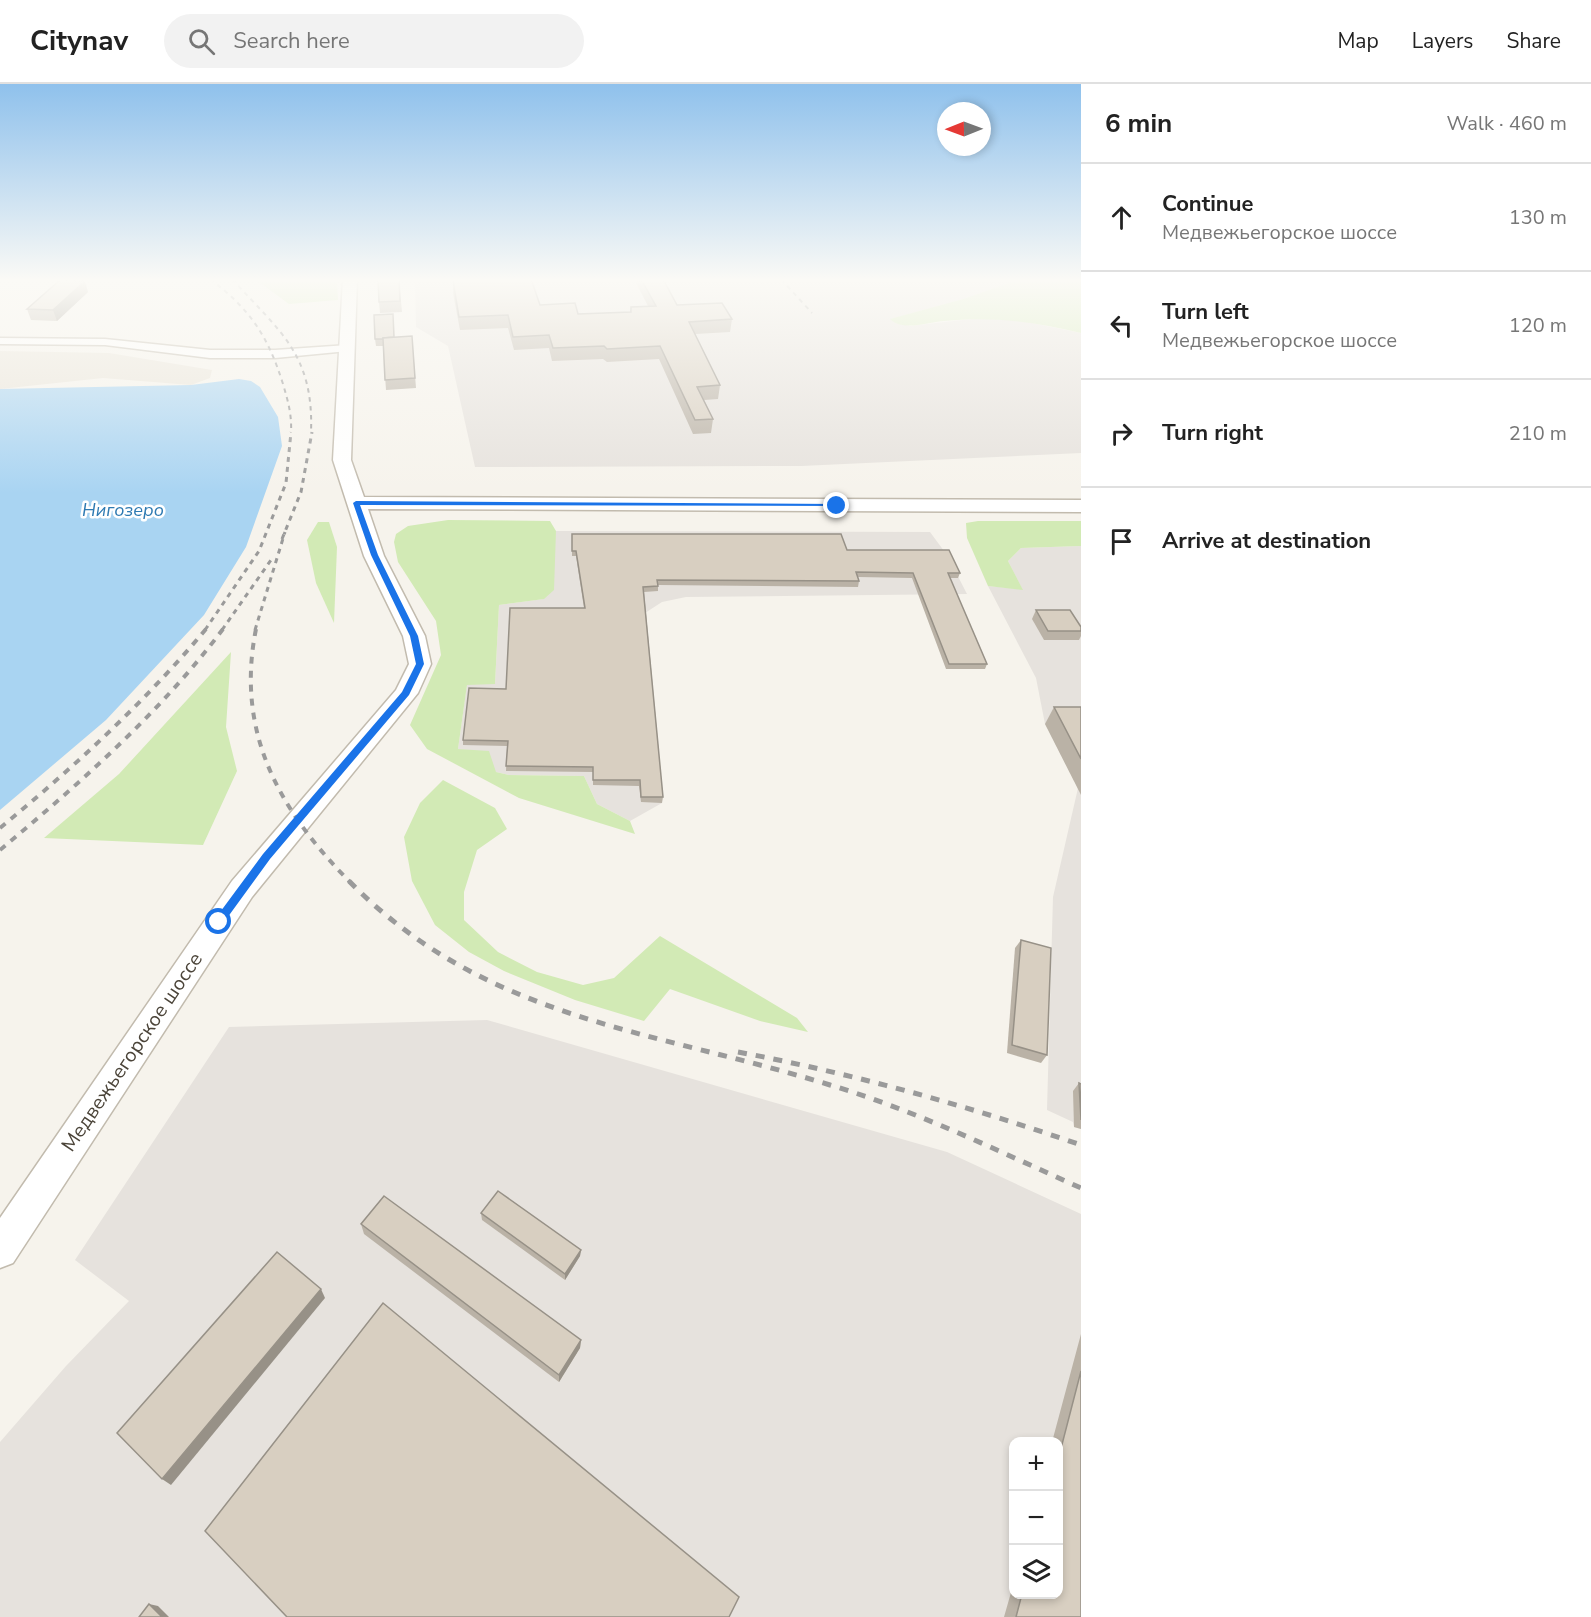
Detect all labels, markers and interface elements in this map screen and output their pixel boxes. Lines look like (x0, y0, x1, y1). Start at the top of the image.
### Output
search box (164, 14, 584, 68)
text: Citynav (30, 22, 128, 60)
icon: search (185, 25, 218, 58)
text: Search here (233, 26, 350, 56)
text: Map (1337, 27, 1379, 55)
text: Layers (1412, 27, 1473, 55)
text: Share (1506, 27, 1561, 55)
north arrow (937, 102, 991, 156)
text: 6 min (1105, 106, 1172, 141)
text: Walk · 460 m (1447, 110, 1567, 137)
text: Continue (1162, 189, 1253, 219)
icon: ahead (1105, 201, 1138, 234)
text: 130 m (1509, 204, 1567, 231)
text: Медвежьегорское шоссе (1162, 219, 1397, 246)
text: Turn left (1162, 297, 1249, 327)
icon: left (1105, 309, 1138, 342)
text: 120 m (1509, 312, 1567, 339)
text: Медвежьегорское шоссе (1162, 327, 1397, 354)
icon: right (1105, 417, 1138, 450)
text: Turn right (1162, 418, 1263, 448)
text: 210 m (1509, 420, 1567, 447)
route end (823, 492, 849, 518)
water label: Нигозеро (82, 498, 164, 522)
icon: arrive (1105, 525, 1138, 558)
text: Arrive at destination (1162, 526, 1371, 556)
route start (205, 908, 231, 934)
street label: Медвежьегорское шоссе (55, 947, 209, 1157)
map controls (1009, 1437, 1063, 1599)
button: + (1009, 1437, 1063, 1491)
button: − (1009, 1491, 1063, 1545)
button: layers (1009, 1545, 1063, 1599)

